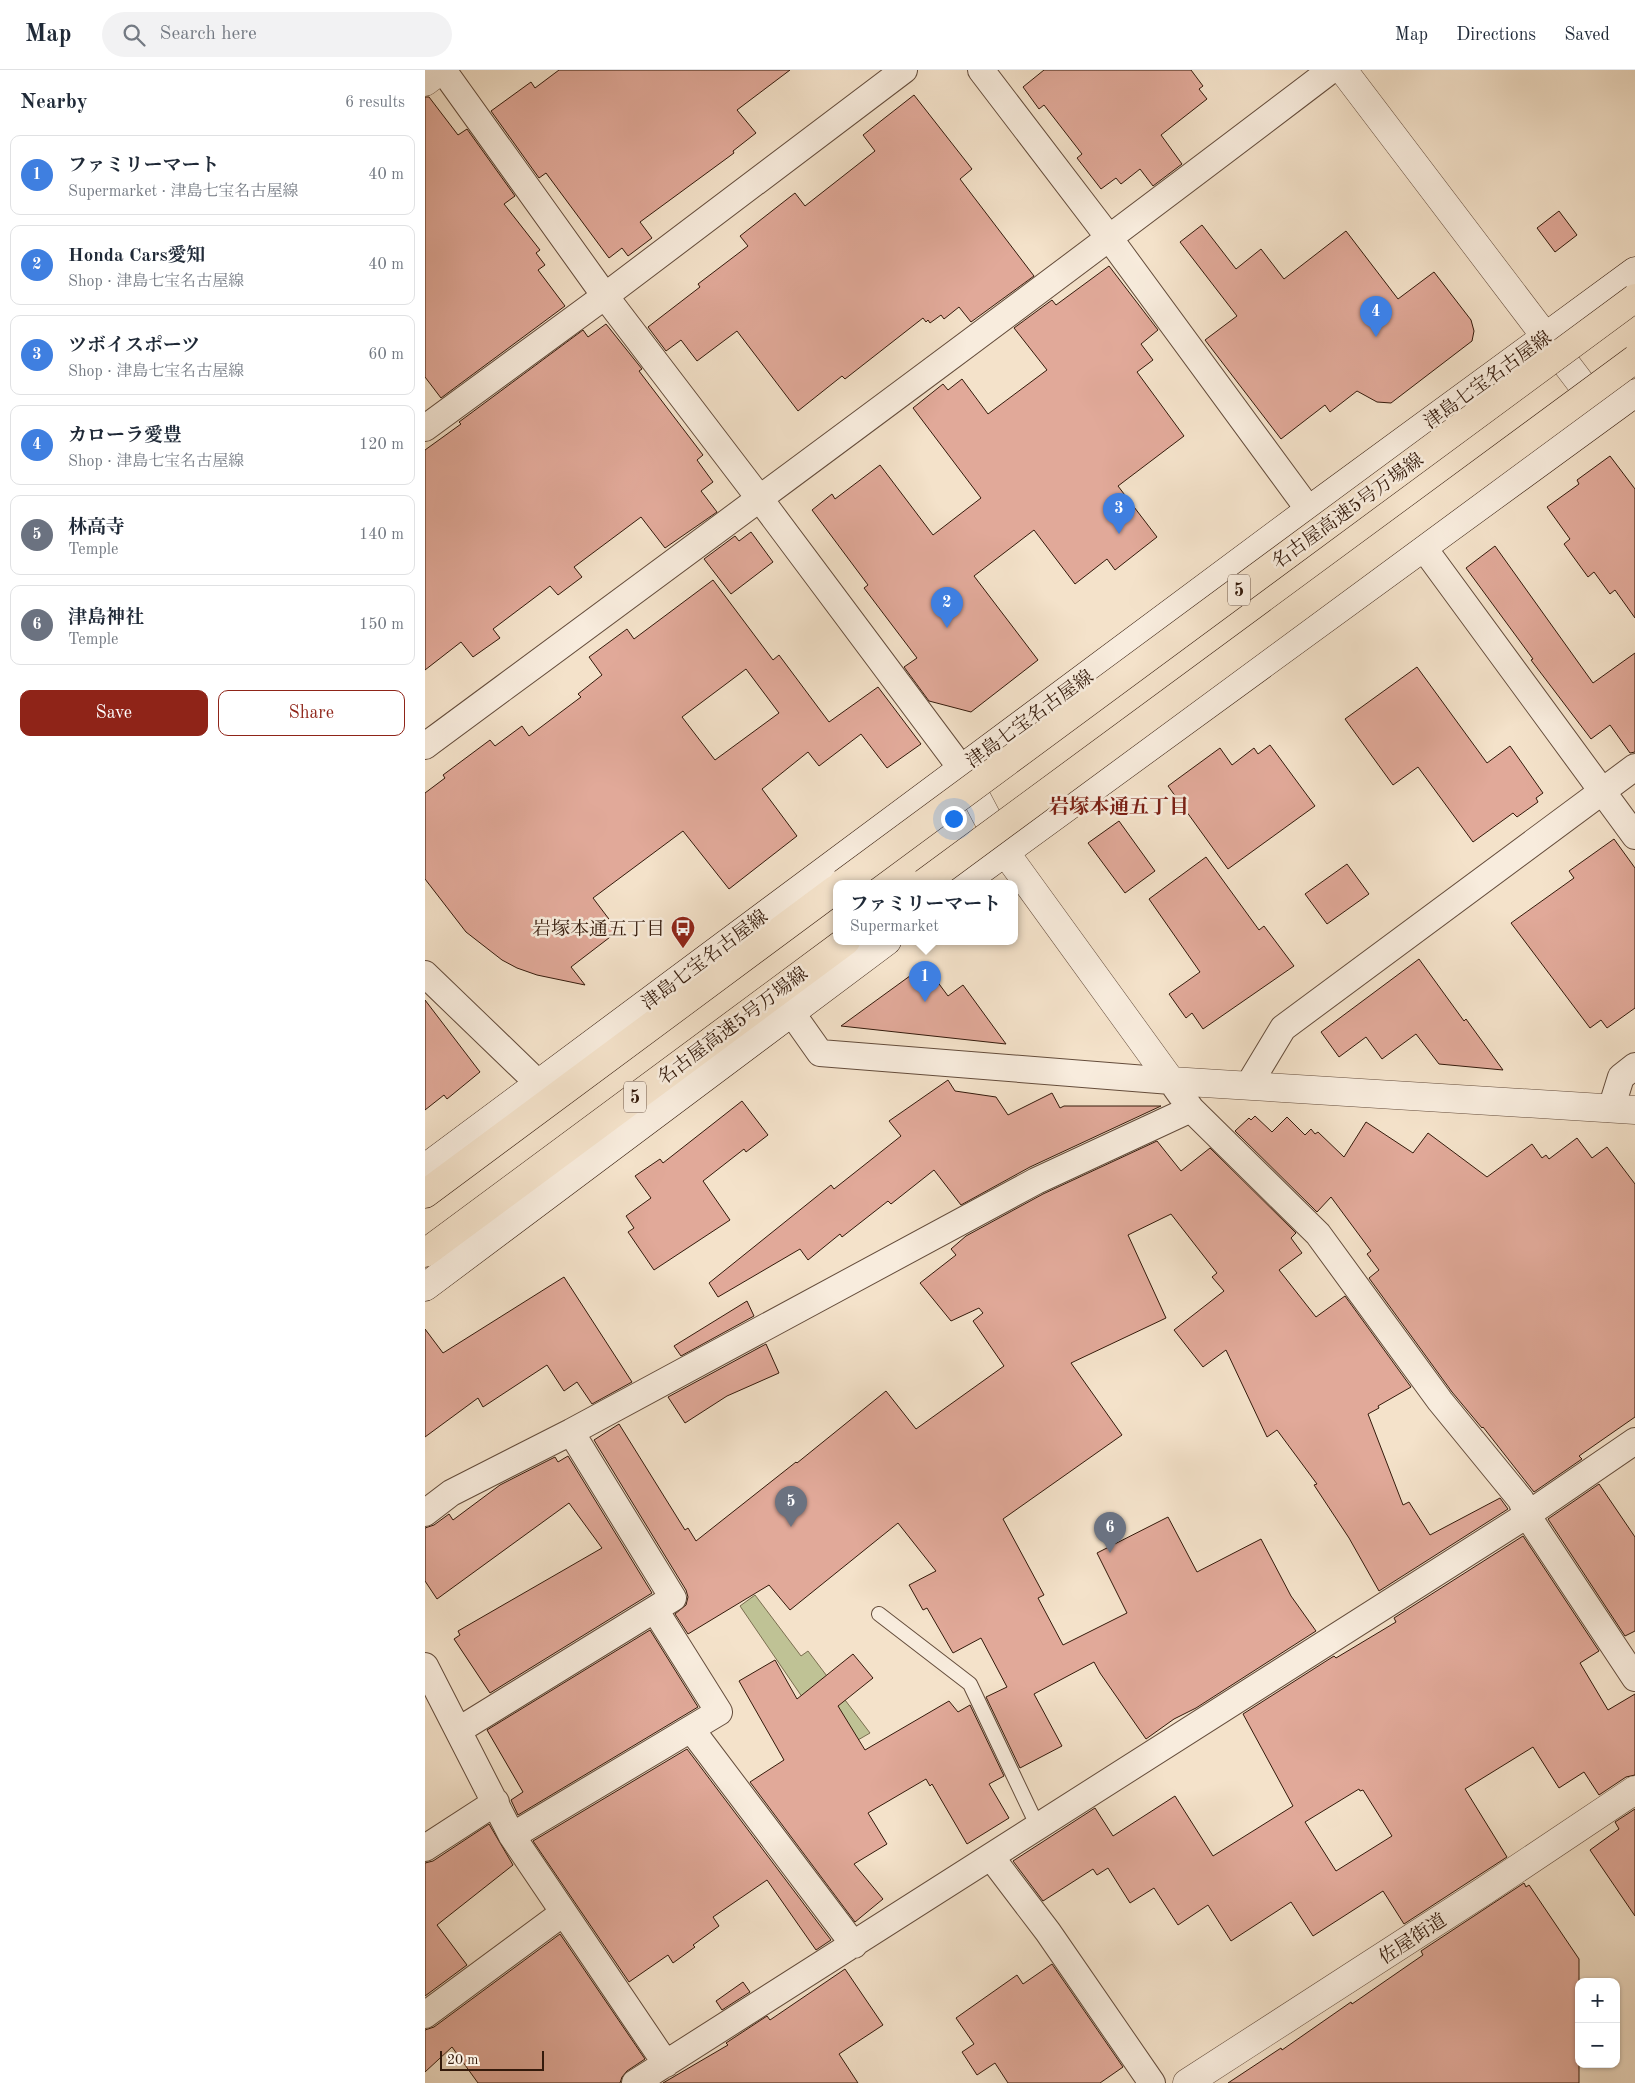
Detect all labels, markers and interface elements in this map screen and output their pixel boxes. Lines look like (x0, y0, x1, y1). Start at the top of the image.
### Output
search box (102, 12, 452, 57)
icon: search (120, 21, 148, 49)
text: Map (25, 23, 72, 47)
text: Search here (160, 25, 257, 44)
text: Map (1395, 26, 1428, 44)
text: Directions (1456, 26, 1536, 44)
text: Saved (1564, 26, 1610, 44)
text: Nearby (20, 92, 88, 113)
text: 6 results (345, 95, 405, 111)
text: ファミリーマート (68, 157, 220, 176)
text: 1 (32, 167, 42, 183)
text: 40 m (368, 167, 404, 183)
text: Supermarket · 津島七宝名古屋線 (68, 184, 299, 200)
text: Honda Cars愛知 (68, 247, 206, 266)
text: 2 (32, 257, 42, 273)
text: 40 m (368, 257, 404, 273)
text: Shop · 津島七宝名古屋線 (68, 274, 244, 290)
pin: 4 (1360, 296, 1392, 337)
street label: 津島七宝名古屋線 (1420, 327, 1556, 433)
text: ツボイスポーツ (68, 337, 200, 356)
text: 3 (32, 347, 42, 363)
text: 60 m (368, 347, 404, 363)
text: Shop · 津島七宝名古屋線 (68, 364, 244, 380)
text: カローラ愛豊 (68, 427, 182, 446)
text: 4 (32, 437, 42, 453)
text: 120 m (359, 437, 404, 453)
street label: 名古屋高速5号万場線 (1267, 448, 1428, 573)
text: Shop · 津島七宝名古屋線 (68, 454, 244, 470)
pin: 3 (1103, 493, 1135, 534)
text: 林高寺 (68, 519, 125, 538)
text: 5 (32, 527, 42, 543)
text: 140 m (359, 527, 404, 543)
text: Temple (68, 542, 118, 558)
road number: 5 (1228, 574, 1250, 606)
pin: 2 (931, 587, 963, 628)
text: 津島神社 (68, 609, 144, 628)
text: 6 (32, 617, 42, 633)
text: 150 m (359, 617, 404, 633)
text: Temple (68, 632, 118, 648)
street label: 津島七宝名古屋線 (962, 666, 1098, 772)
button: Save (20, 690, 208, 736)
button: Share (218, 690, 405, 736)
district label: 岩塚本通五丁目 (1049, 796, 1189, 818)
your location (941, 806, 967, 832)
popup (833, 880, 1018, 945)
text: ファミリーマート (850, 896, 1001, 915)
street label: 津島七宝名古屋線 (638, 906, 772, 1014)
bus stop icon: 岩塚本通五丁目 (670, 915, 696, 949)
place label: 岩塚本通五丁目 (532, 918, 665, 940)
text: Supermarket (850, 919, 939, 935)
pin: 1 (909, 961, 941, 1002)
street label: 名古屋高速5号万場線 (653, 962, 812, 1089)
road number: 5 (624, 1082, 646, 1112)
pin: 5 (775, 1486, 807, 1527)
pin: 6 (1094, 1512, 1126, 1553)
street label: 佐屋街道 (1375, 1910, 1450, 1969)
map controls (1575, 1978, 1620, 2068)
button: + (1575, 1978, 1620, 2023)
button: − (1575, 2023, 1620, 2068)
scale bar (440, 2048, 544, 2071)
text: 20 m (447, 2053, 478, 2067)

